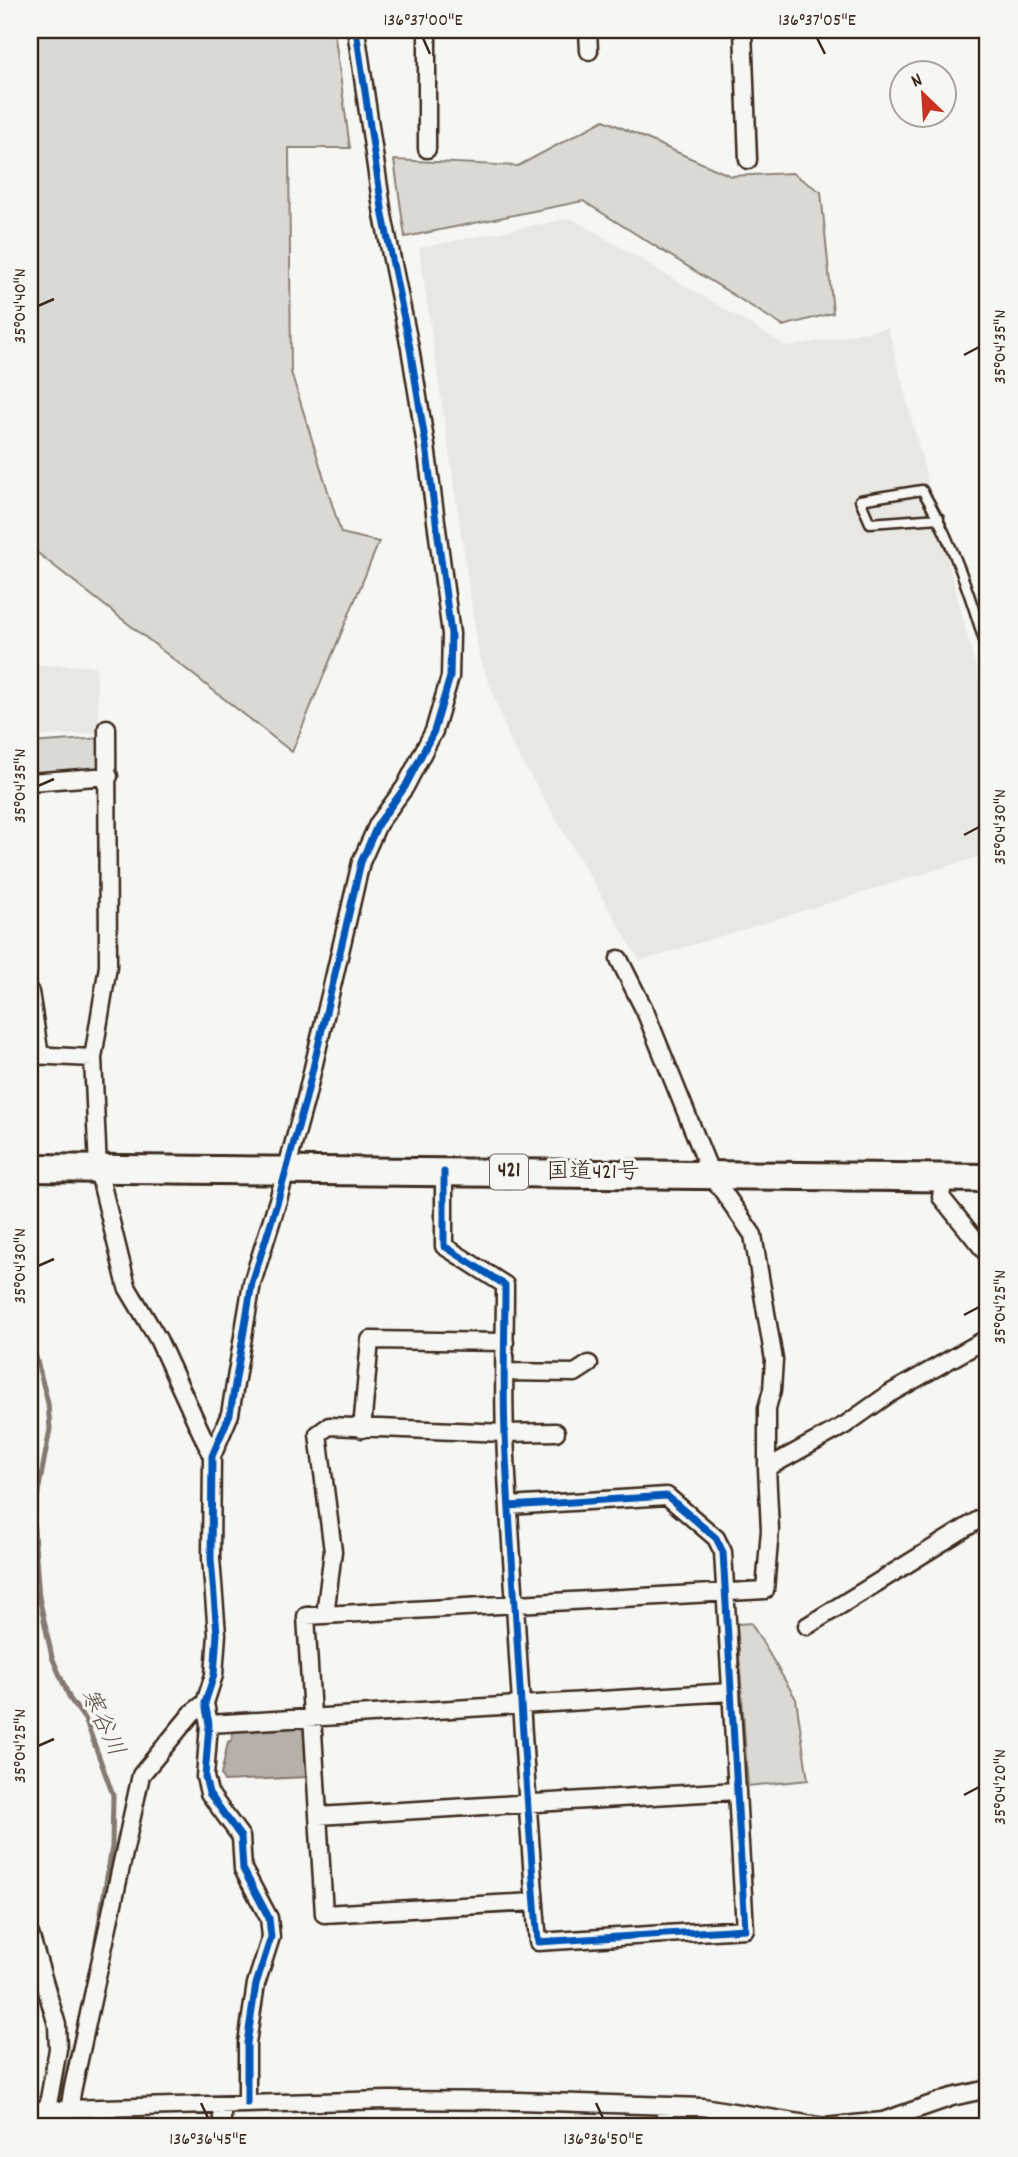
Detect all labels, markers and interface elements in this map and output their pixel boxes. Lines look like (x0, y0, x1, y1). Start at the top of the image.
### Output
text: 136°37'00"E (383, 9, 463, 34)
text: 136°37'05"E (778, 9, 856, 34)
north arrow (888, 60, 958, 130)
text: N (907, 68, 927, 96)
text: 35°04'40"N (9, 268, 34, 344)
text: 35°04'35"N (989, 310, 1014, 384)
text: 35°04'35"N (9, 749, 34, 823)
text: 35°04'30"N (989, 789, 1014, 865)
road number: 421 (490, 1154, 528, 1190)
street label: 国道421号 (546, 1157, 640, 1190)
text: 35°04'30"N (9, 1228, 34, 1304)
text: 35°04'25"N (989, 1270, 1014, 1344)
water label: 寒谷川 (70, 1683, 132, 1763)
text: 35°04'25"N (9, 1709, 34, 1783)
text: 35°04'20"N (989, 1749, 1014, 1825)
text: 136°36'45"E (169, 2128, 247, 2153)
text: 136°36'50"E (563, 2128, 643, 2153)

